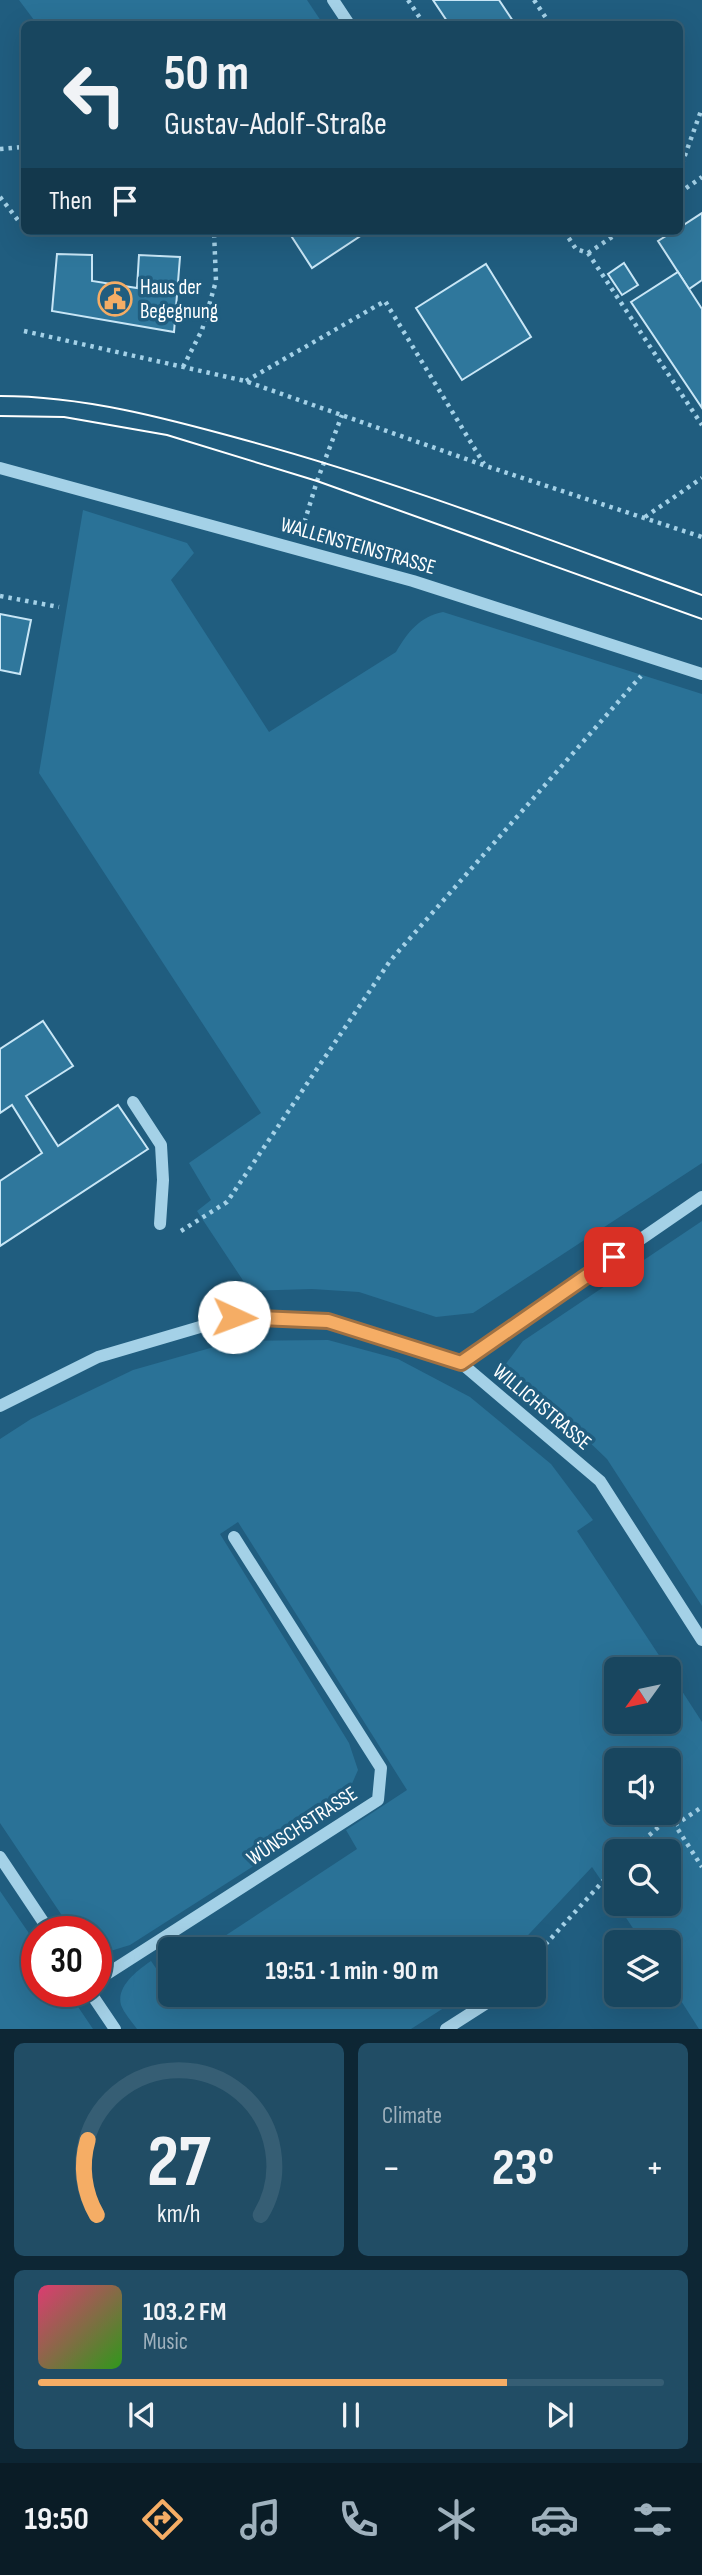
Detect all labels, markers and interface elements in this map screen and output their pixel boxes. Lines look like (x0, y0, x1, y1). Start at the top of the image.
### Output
text: 50 m (164, 45, 249, 104)
icon: left (49, 49, 140, 140)
text: Gustav-Adolf-Straße (164, 105, 387, 144)
icon: arrive (106, 182, 144, 220)
text: Then (49, 186, 92, 217)
place label: Haus der Begegnung (140, 275, 218, 324)
public building icon: Haus der Begegnung (96, 280, 134, 318)
street label: WALLENSTEINSTRASSE (278, 512, 438, 580)
pin (584, 1227, 644, 1287)
icon: arrive (595, 1238, 633, 1276)
position arrow (197, 1280, 271, 1354)
street label: WILLICHSTRASSE (488, 1359, 596, 1455)
north arrow (604, 1657, 681, 1734)
map controls (604, 1657, 681, 2007)
button: sound (604, 1748, 681, 1825)
street label: WÜNSCHSTRASSE (242, 1781, 362, 1871)
button: search (604, 1839, 681, 1916)
speed limit sign: 30 (21, 1916, 112, 2007)
button: layers (604, 1930, 681, 2007)
text: 19:51 · 1 min · 90 m (266, 1956, 438, 1987)
text: Climate (382, 2102, 442, 2130)
text: 27 (147, 2120, 211, 2208)
text: 23° (492, 2137, 554, 2200)
text: − (382, 2146, 401, 2191)
text: + (645, 2146, 664, 2191)
text: km/h (157, 2199, 201, 2230)
text: 103.2 FM (143, 2297, 226, 2328)
text: Music (143, 2328, 188, 2356)
icon: previous (123, 2396, 161, 2434)
icon: pause (332, 2396, 370, 2434)
icon: next (541, 2396, 579, 2434)
icon: directions (138, 2495, 187, 2544)
icon: music (236, 2495, 285, 2544)
icon: phone (334, 2495, 383, 2544)
icon: climate (432, 2495, 481, 2544)
icon: car (530, 2495, 579, 2544)
icon: filters (628, 2495, 677, 2544)
text: 19:50 (25, 2500, 89, 2539)

